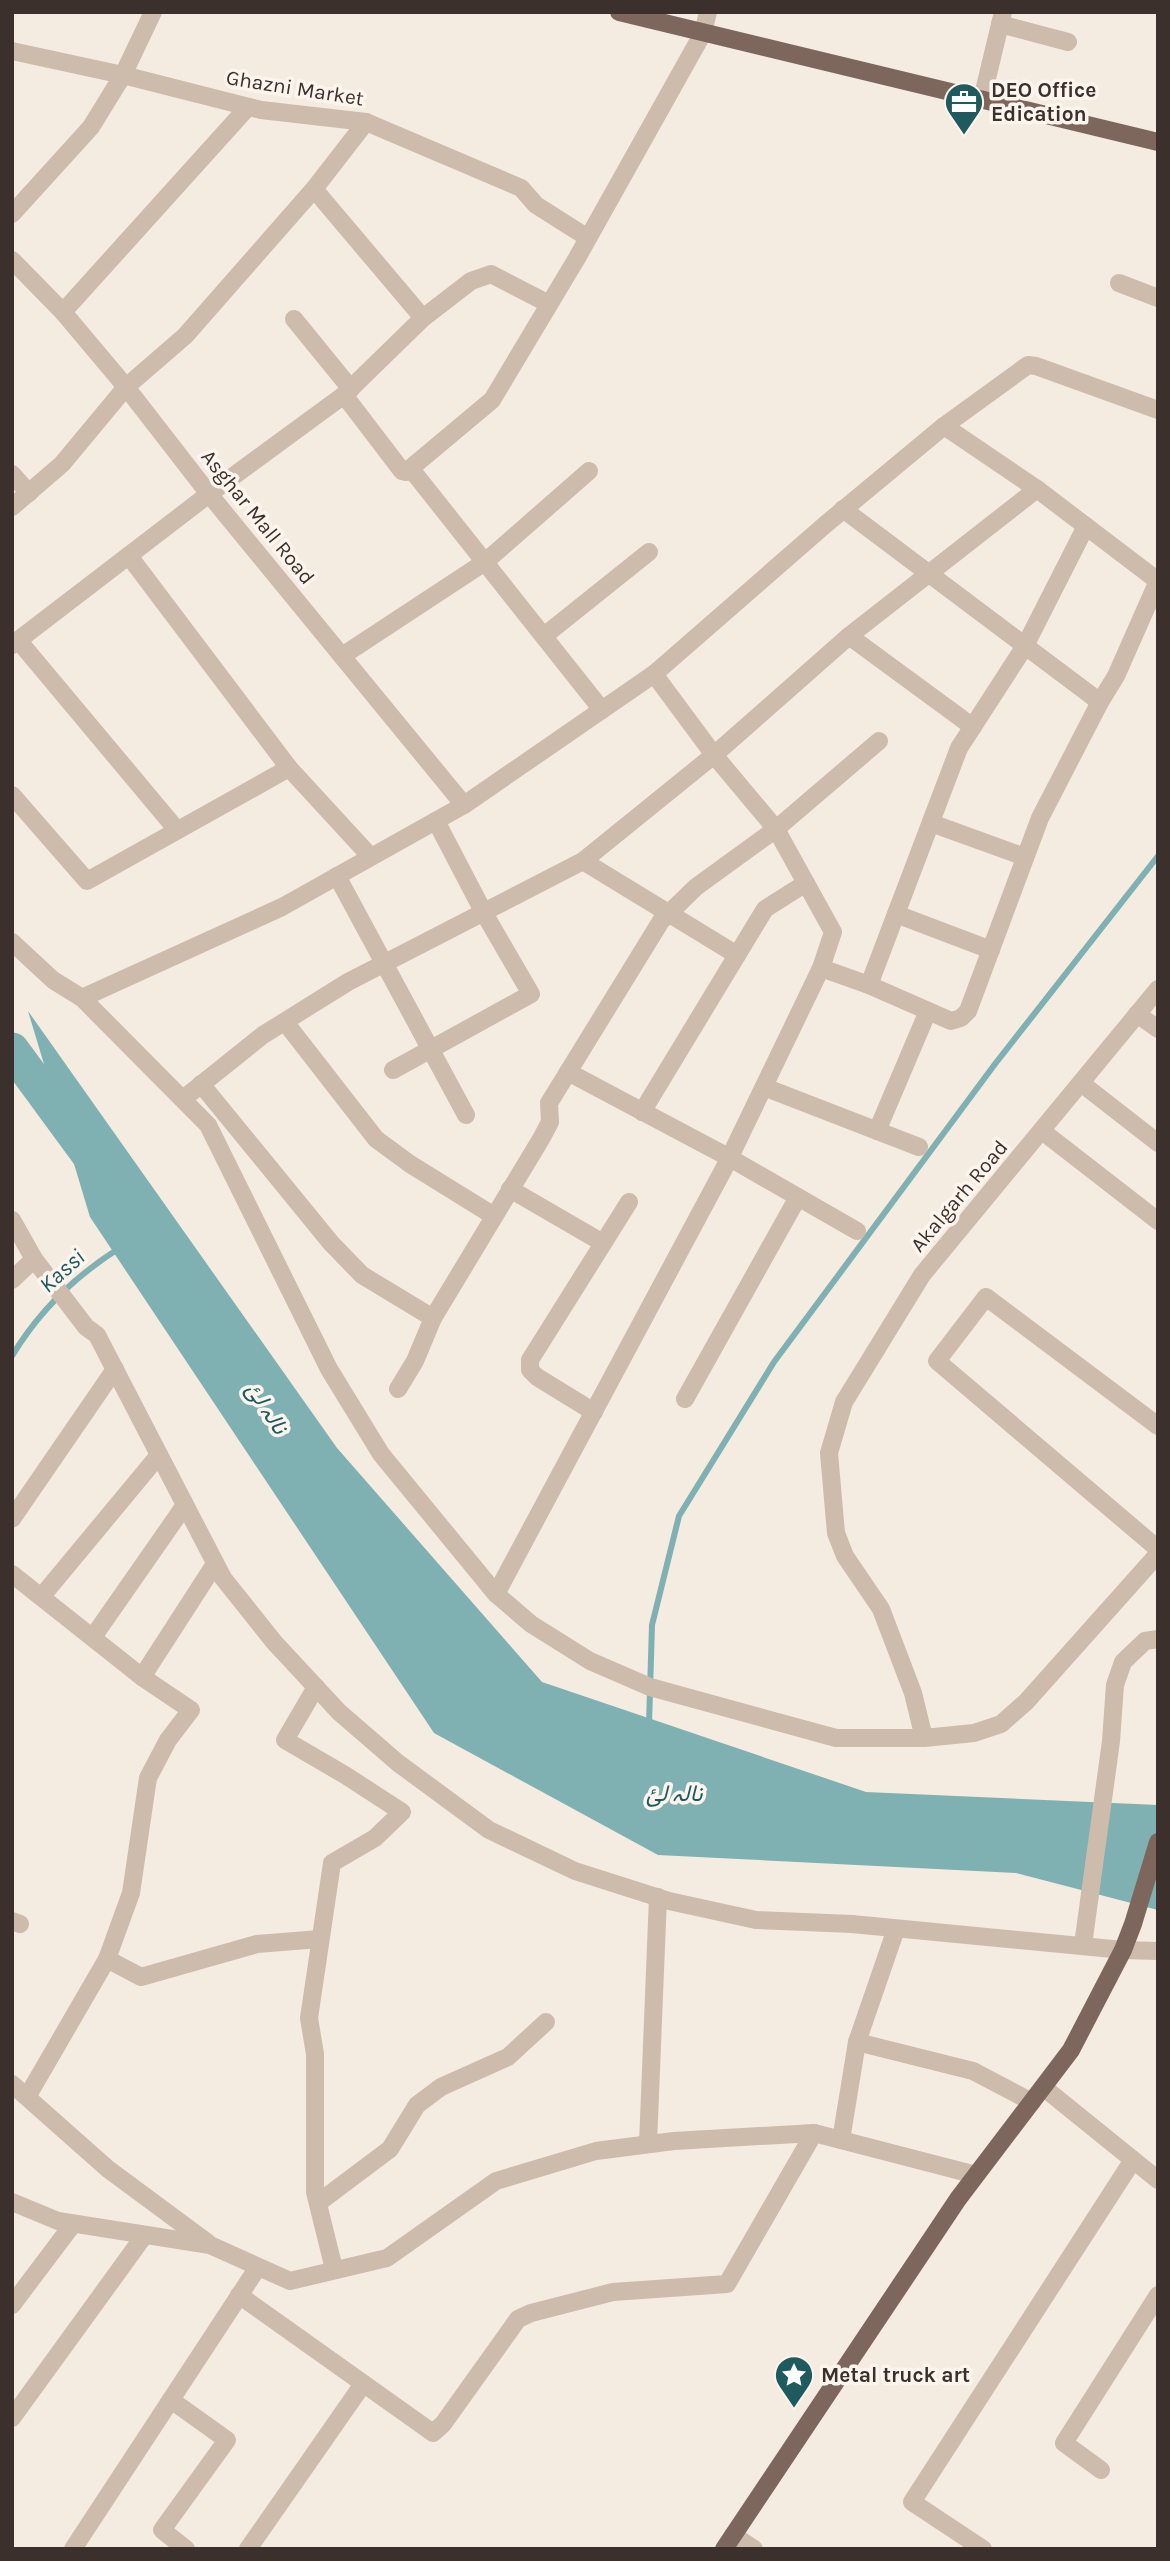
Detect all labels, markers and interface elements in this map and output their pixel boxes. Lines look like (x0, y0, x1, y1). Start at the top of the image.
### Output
street label: Ghazni Market (224, 65, 366, 111)
place label: DEO Office Edication (991, 78, 1096, 126)
office icon: DEO Office Edication (943, 81, 985, 136)
street label: Asghar Mall Road (196, 445, 320, 589)
street label: Akalgarh Road (905, 1135, 1013, 1257)
water label: Kassi (34, 1244, 90, 1298)
water label: نالہ لئ (240, 1377, 294, 1440)
water label: نالہ لئ (646, 1780, 704, 1807)
place icon: Metal truck art (773, 2354, 815, 2409)
place label: Metal truck art (821, 2363, 970, 2387)

